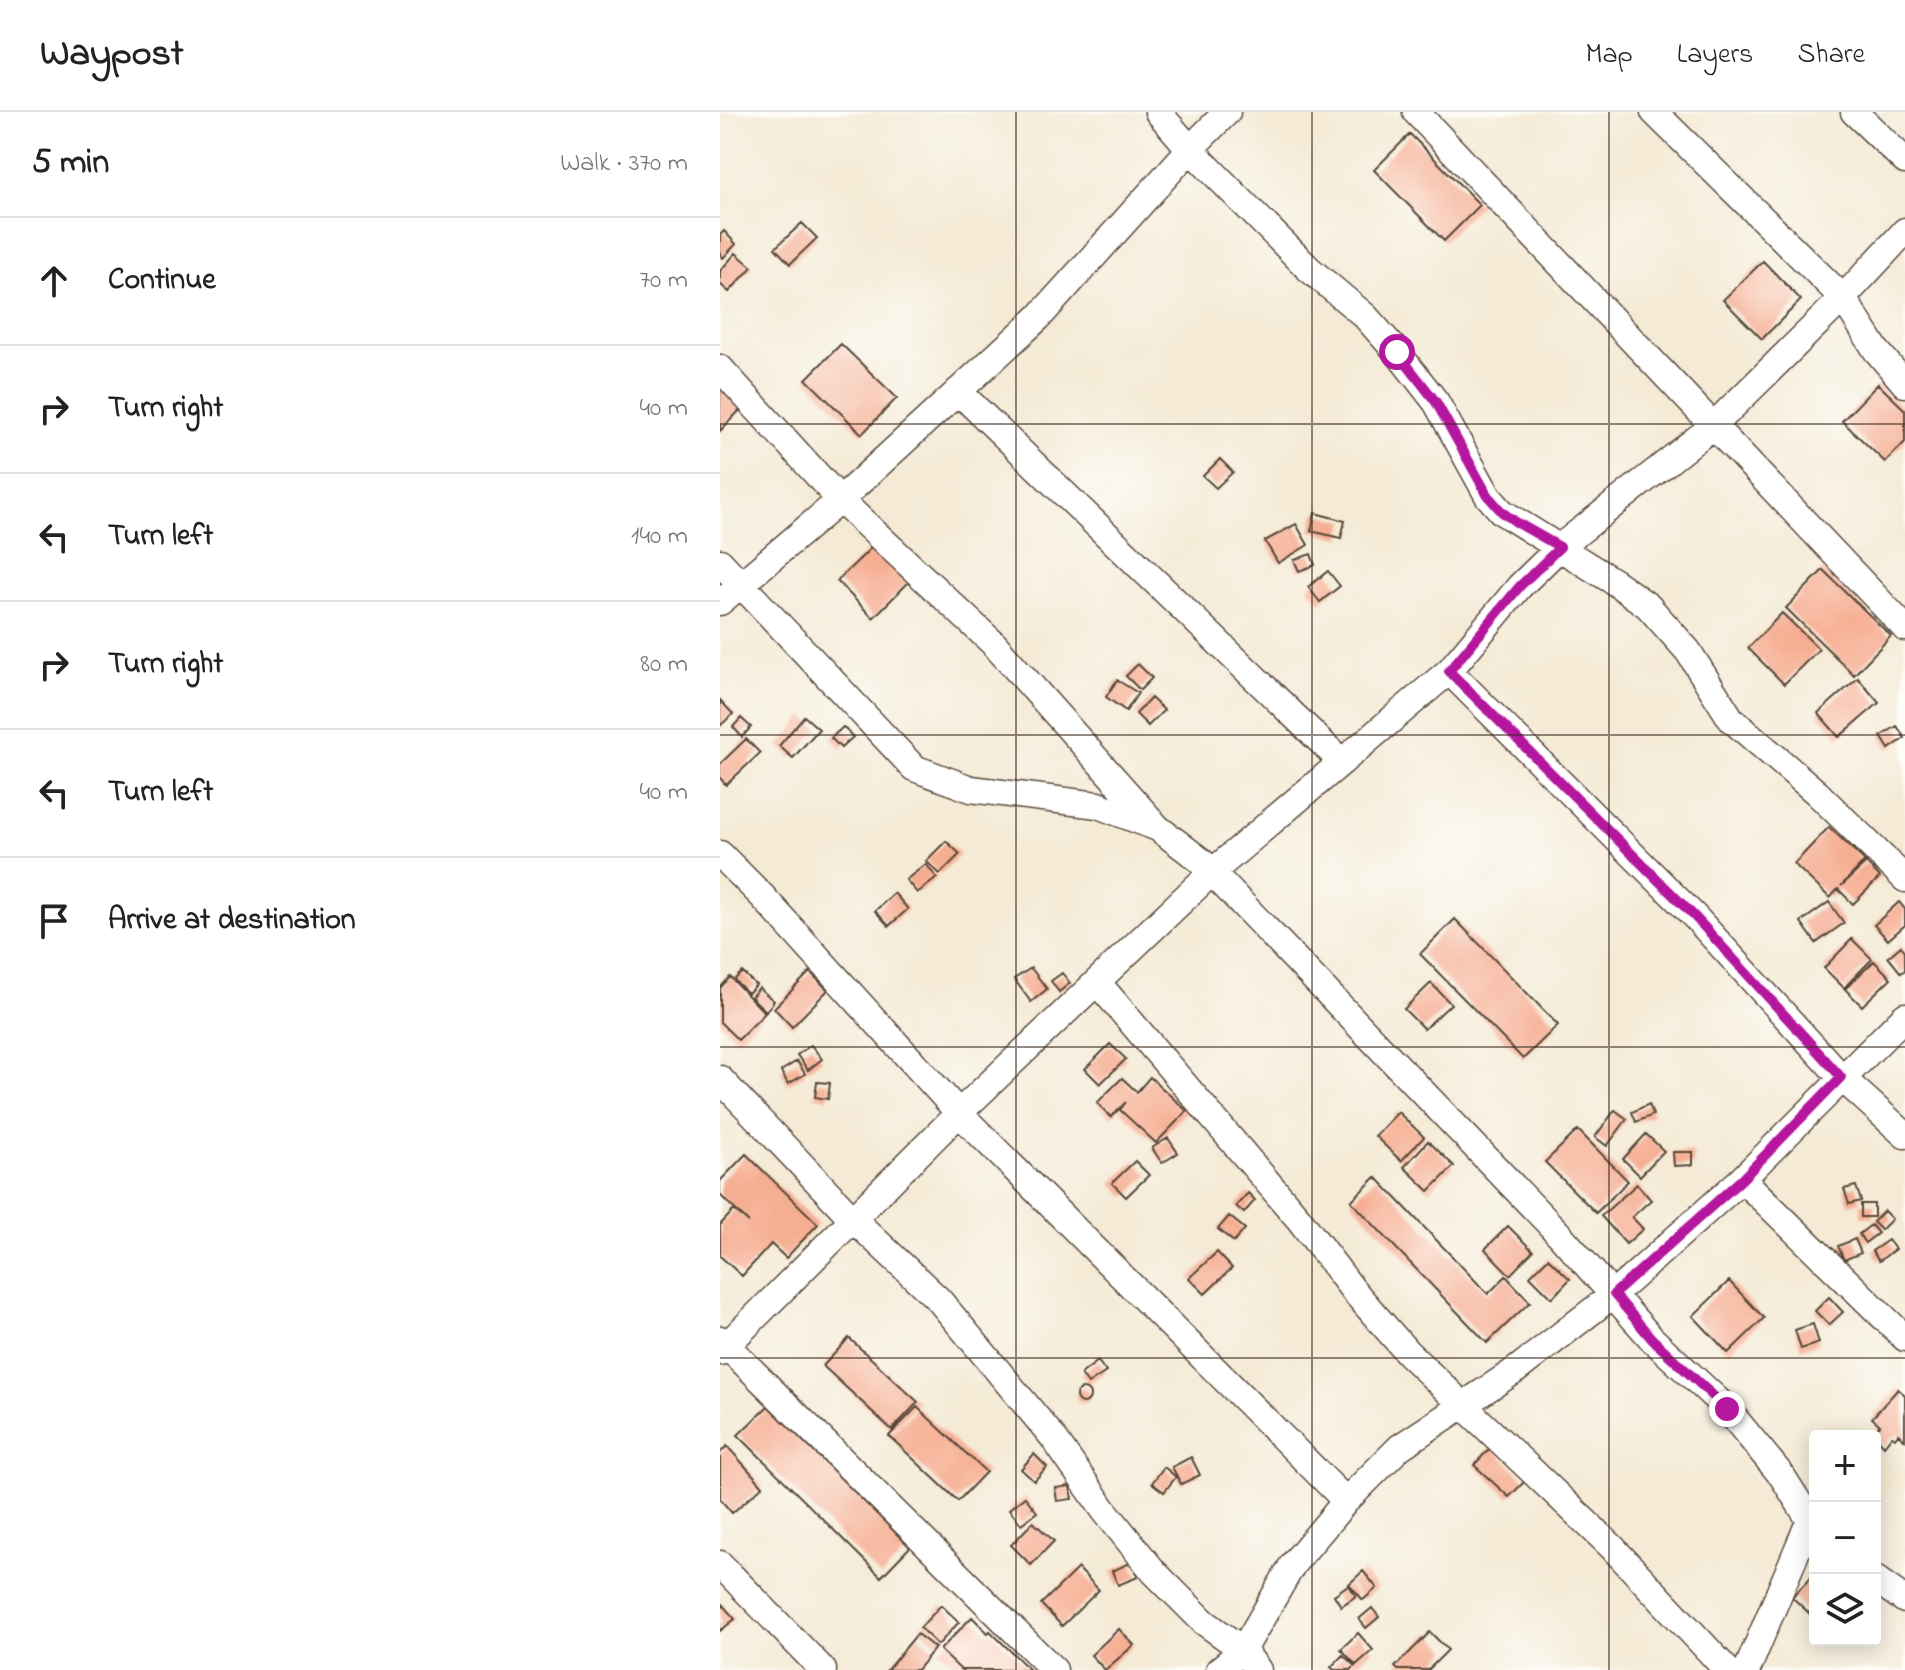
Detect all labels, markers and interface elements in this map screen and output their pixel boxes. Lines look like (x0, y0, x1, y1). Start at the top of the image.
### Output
text: Waypost (40, 27, 184, 83)
text: Map (1585, 35, 1633, 76)
text: Layers (1677, 35, 1753, 76)
text: Share (1797, 35, 1865, 76)
text: 5 min (32, 139, 109, 189)
text: Walk · 370 m (560, 145, 688, 183)
icon: ahead (32, 259, 76, 303)
text: Continue (108, 259, 216, 303)
text: 70 m (639, 262, 688, 300)
route start (1379, 334, 1415, 370)
icon: right (32, 387, 76, 431)
text: Turn right (108, 387, 223, 431)
text: 40 m (639, 390, 688, 428)
icon: left (32, 515, 76, 559)
text: Turn left (108, 515, 213, 559)
text: 140 m (631, 518, 688, 556)
icon: right (32, 643, 76, 687)
text: Turn right (108, 643, 223, 687)
text: 80 m (640, 646, 688, 684)
icon: left (32, 771, 76, 815)
text: Turn left (108, 771, 213, 815)
text: 40 m (639, 774, 688, 812)
icon: arrive (32, 899, 76, 943)
text: Arrive at destination (108, 899, 356, 943)
route end (1709, 1391, 1745, 1427)
map controls (1809, 1430, 1881, 1646)
button: + (1809, 1430, 1881, 1502)
button: − (1809, 1502, 1881, 1574)
button: layers (1809, 1574, 1881, 1646)

